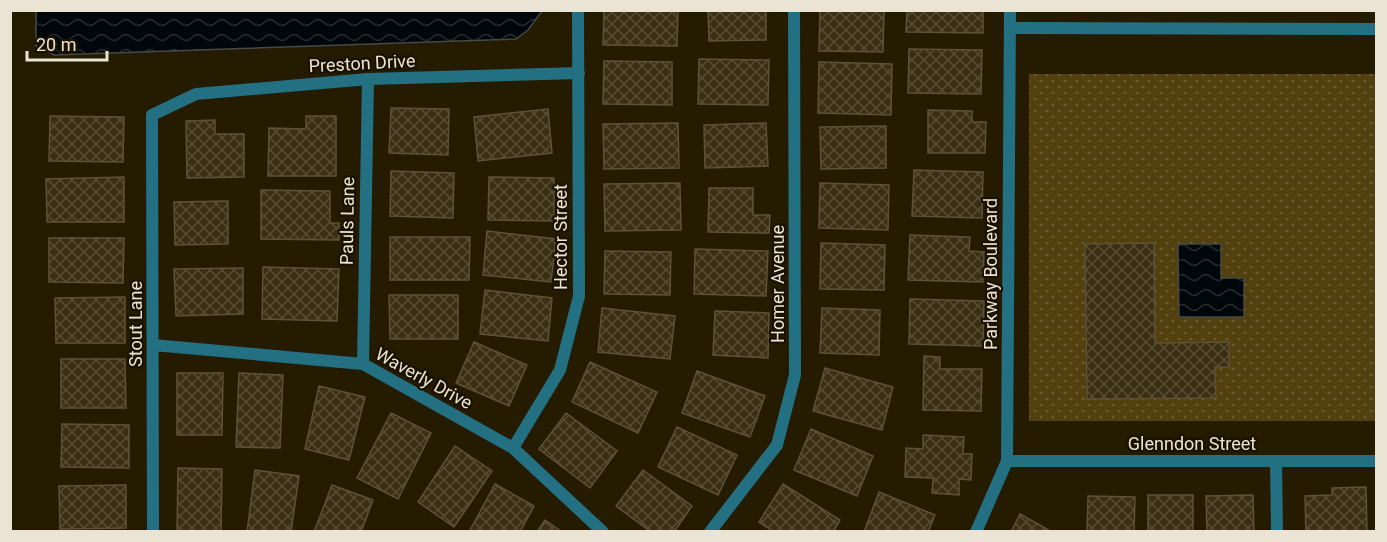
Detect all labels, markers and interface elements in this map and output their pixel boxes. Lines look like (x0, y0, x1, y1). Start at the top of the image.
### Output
scale bar (27, 24, 106, 62)
text: 20 m (36, 34, 76, 55)
street label: Preston Drive (308, 50, 416, 76)
street label: Pauls Lane (336, 177, 358, 265)
street label: Hector Street (550, 184, 571, 290)
street label: Parkway Boulevard (980, 198, 1001, 350)
street label: Homer Avenue (767, 225, 788, 343)
street label: Stout Lane (125, 281, 146, 367)
street label: Waverly Drive (372, 343, 476, 413)
street label: Glenndon Street (1128, 433, 1256, 454)

